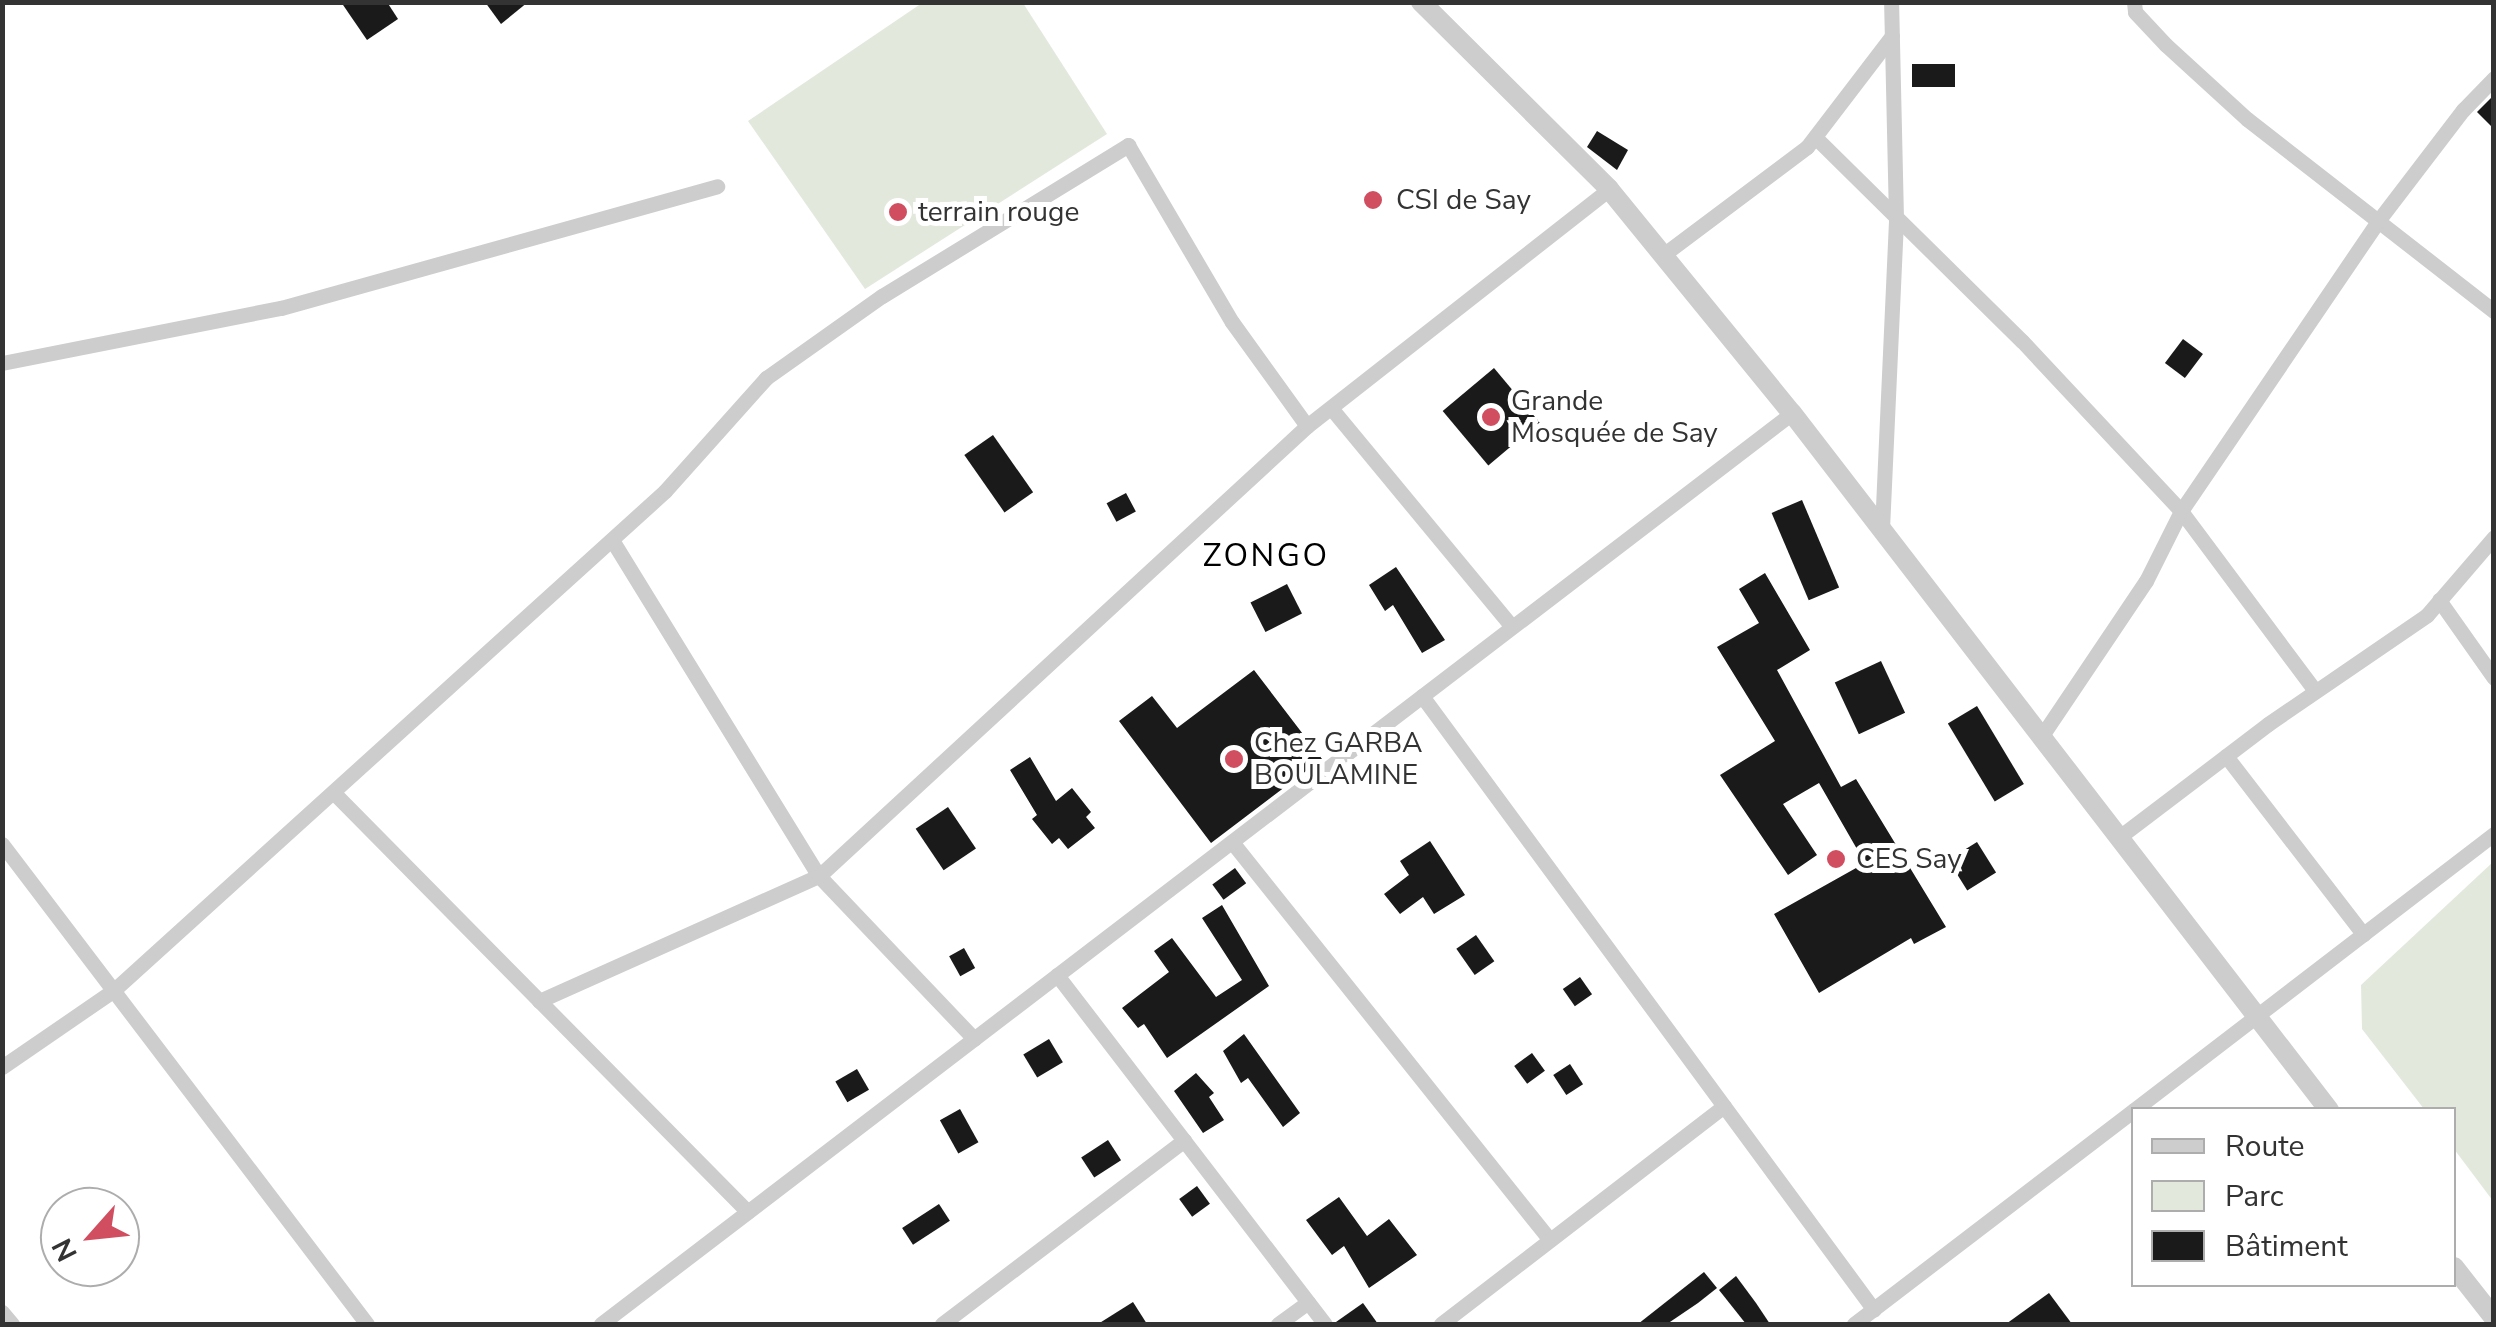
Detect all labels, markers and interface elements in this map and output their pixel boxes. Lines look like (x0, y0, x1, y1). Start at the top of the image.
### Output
place label: CSI de Say (1396, 183, 1531, 217)
marker: CSI de Say (1360, 187, 1386, 213)
place label: terrain rouge (918, 195, 1079, 229)
marker: terrain rouge (887, 201, 909, 223)
place label: Grande Mosquée de Say (1511, 384, 1718, 450)
marker: Grande Mosquée de Say (1480, 406, 1502, 428)
district label: ZONGO (1203, 537, 1329, 575)
place label: Chez GARBA BOULAMINE (1254, 726, 1422, 792)
marker: Chez GARBA BOULAMINE (1223, 748, 1245, 770)
place label: CES Say (1856, 842, 1962, 876)
marker: CES Say (1825, 848, 1847, 870)
legend (2131, 1107, 2456, 1287)
text: Route (2225, 1126, 2305, 1167)
text: Parc (2225, 1176, 2284, 1217)
north arrow (40, 1187, 140, 1287)
text: Bâtiment (2225, 1226, 2348, 1267)
text: N (43, 1232, 87, 1268)

